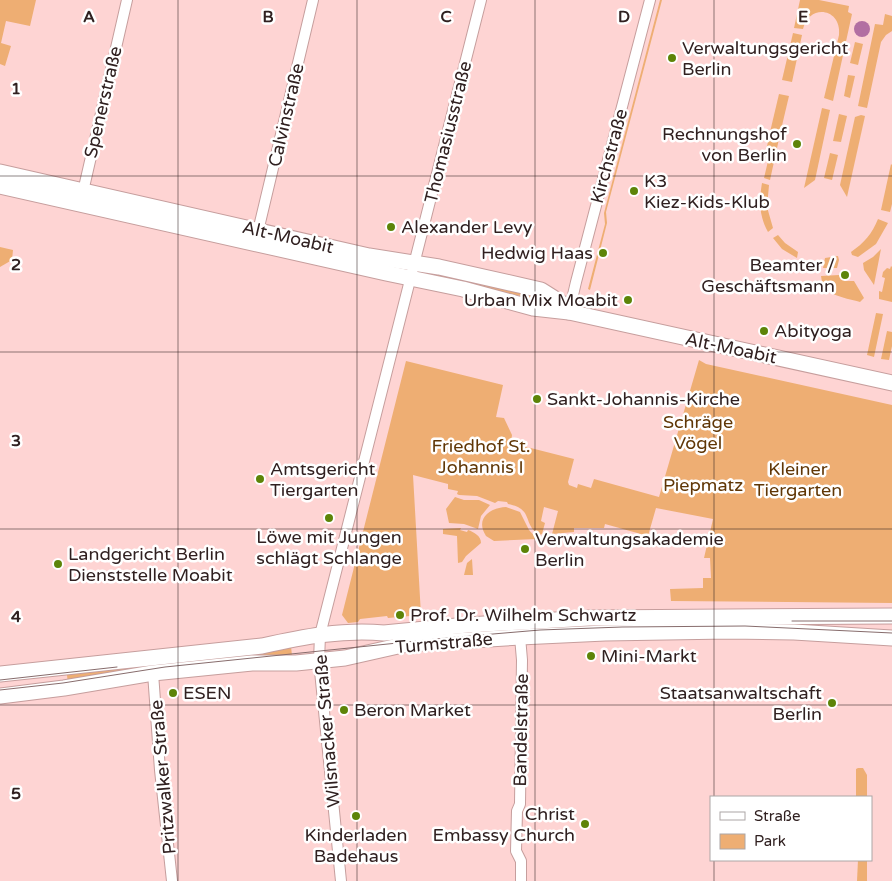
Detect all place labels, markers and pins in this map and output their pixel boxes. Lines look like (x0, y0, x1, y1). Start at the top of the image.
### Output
place label: Verwaltungsgericht Berlin (682, 37, 848, 80)
marker: Verwaltungsgericht Berlin (666, 52, 678, 64)
place label: Rechnungshof von Berlin (662, 123, 787, 166)
marker: Rechnungshof von Berlin (791, 138, 803, 150)
place label: K3 Kiez-Kids-Klub (644, 170, 770, 213)
marker: K3 Kiez-Kids-Klub (628, 185, 640, 197)
place label: Alexander Levy (401, 216, 533, 238)
marker: Alexander Levy (385, 221, 397, 233)
place label: Hedwig Haas (481, 242, 593, 264)
marker: Hedwig Haas (597, 247, 609, 259)
place label: Beamter / Geschäftsmann (701, 254, 835, 297)
marker: Beamter / Geschäftsmann (839, 269, 851, 281)
place label: Urban Mix Moabit (464, 289, 618, 311)
marker: Urban Mix Moabit (622, 294, 634, 306)
place label: Abityoga (774, 320, 852, 342)
marker: Abityoga (758, 325, 770, 337)
place label: Sankt-Johannis-Kirche (547, 388, 740, 410)
marker: Sankt-Johannis-Kirche (531, 393, 543, 405)
place label: Amtsgericht Tiergarten (270, 458, 375, 501)
marker: Amtsgericht Tiergarten (254, 473, 266, 485)
marker: Löwe mit Jungen schlägt Schlange (323, 512, 335, 524)
place label: Löwe mit Jungen schlägt Schlange (256, 526, 402, 569)
place label: Verwaltungsakademie Berlin (535, 528, 724, 571)
place label: Landgericht Berlin Dienststelle Moabit (68, 543, 233, 586)
marker: Verwaltungsakademie Berlin (519, 543, 531, 555)
marker: Landgericht Berlin Dienststelle Moabit (52, 558, 64, 570)
place label: Prof. Dr. Wilhelm Schwartz (410, 604, 637, 626)
marker: Prof. Dr. Wilhelm Schwartz (394, 609, 406, 621)
place label: Mini-Markt (601, 645, 697, 667)
marker: Mini-Markt (585, 650, 597, 662)
place label: ESEN (183, 682, 232, 704)
place label: Staatsanwaltschaft Berlin (660, 682, 822, 725)
marker: ESEN (167, 687, 179, 699)
marker: Staatsanwaltschaft Berlin (826, 697, 838, 709)
place label: Beron Market (354, 699, 471, 721)
marker: Beron Market (338, 704, 350, 716)
place label: Christ Embassy Church (433, 803, 575, 846)
marker: Kinderladen Badehaus (350, 810, 362, 822)
marker: Christ Embassy Church (579, 818, 591, 830)
place label: Kinderladen Badehaus (304, 824, 408, 867)

